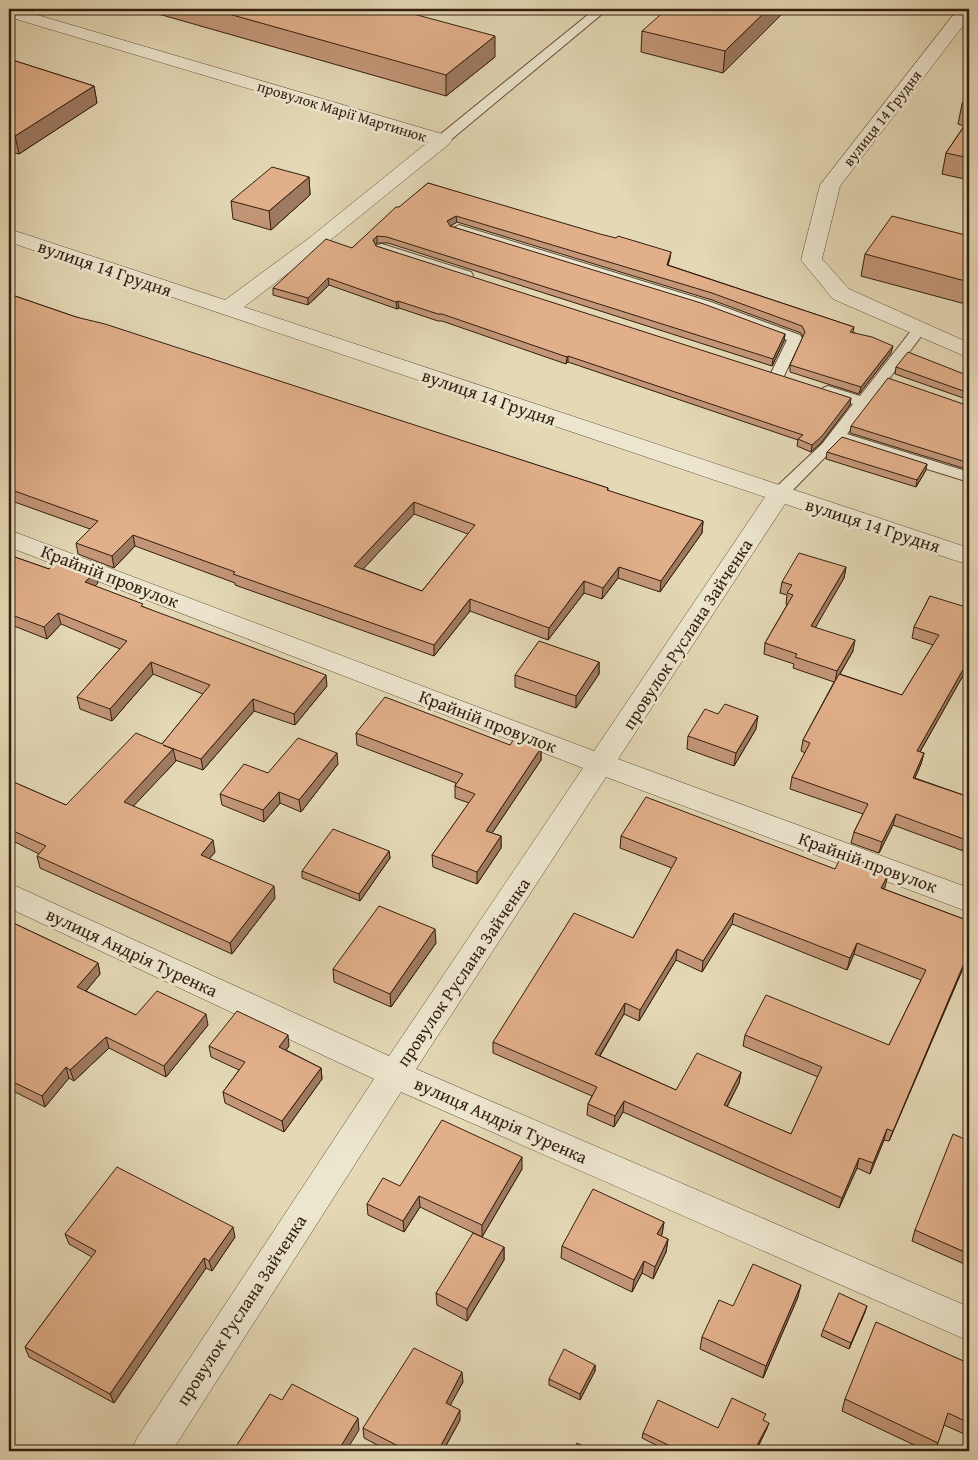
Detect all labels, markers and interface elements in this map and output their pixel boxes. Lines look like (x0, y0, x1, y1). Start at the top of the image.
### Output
street label: вулиця 14 Грудня (838, 65, 926, 170)
street label: провулок Марії Мартинюк (255, 75, 429, 147)
street label: вулиця 14 Грудня (34, 232, 176, 304)
street label: вулиця 14 Грудня (418, 361, 560, 433)
street label: вулиця 14 Грудня (802, 491, 944, 559)
street label: провулок Руслана Зайченка (615, 533, 759, 735)
street label: Крайній провулок (37, 537, 183, 615)
street label: Крайній провулок (415, 682, 561, 760)
street label: Крайній провулок (795, 824, 942, 900)
street label: провулок Руслана Зайченка (390, 872, 537, 1072)
street label: вулиця Андрія Туренка (42, 900, 223, 1004)
street label: вулиця Андрія Туренка (410, 1070, 592, 1170)
street label: провулок Руслана Зайченка (169, 1209, 313, 1411)

